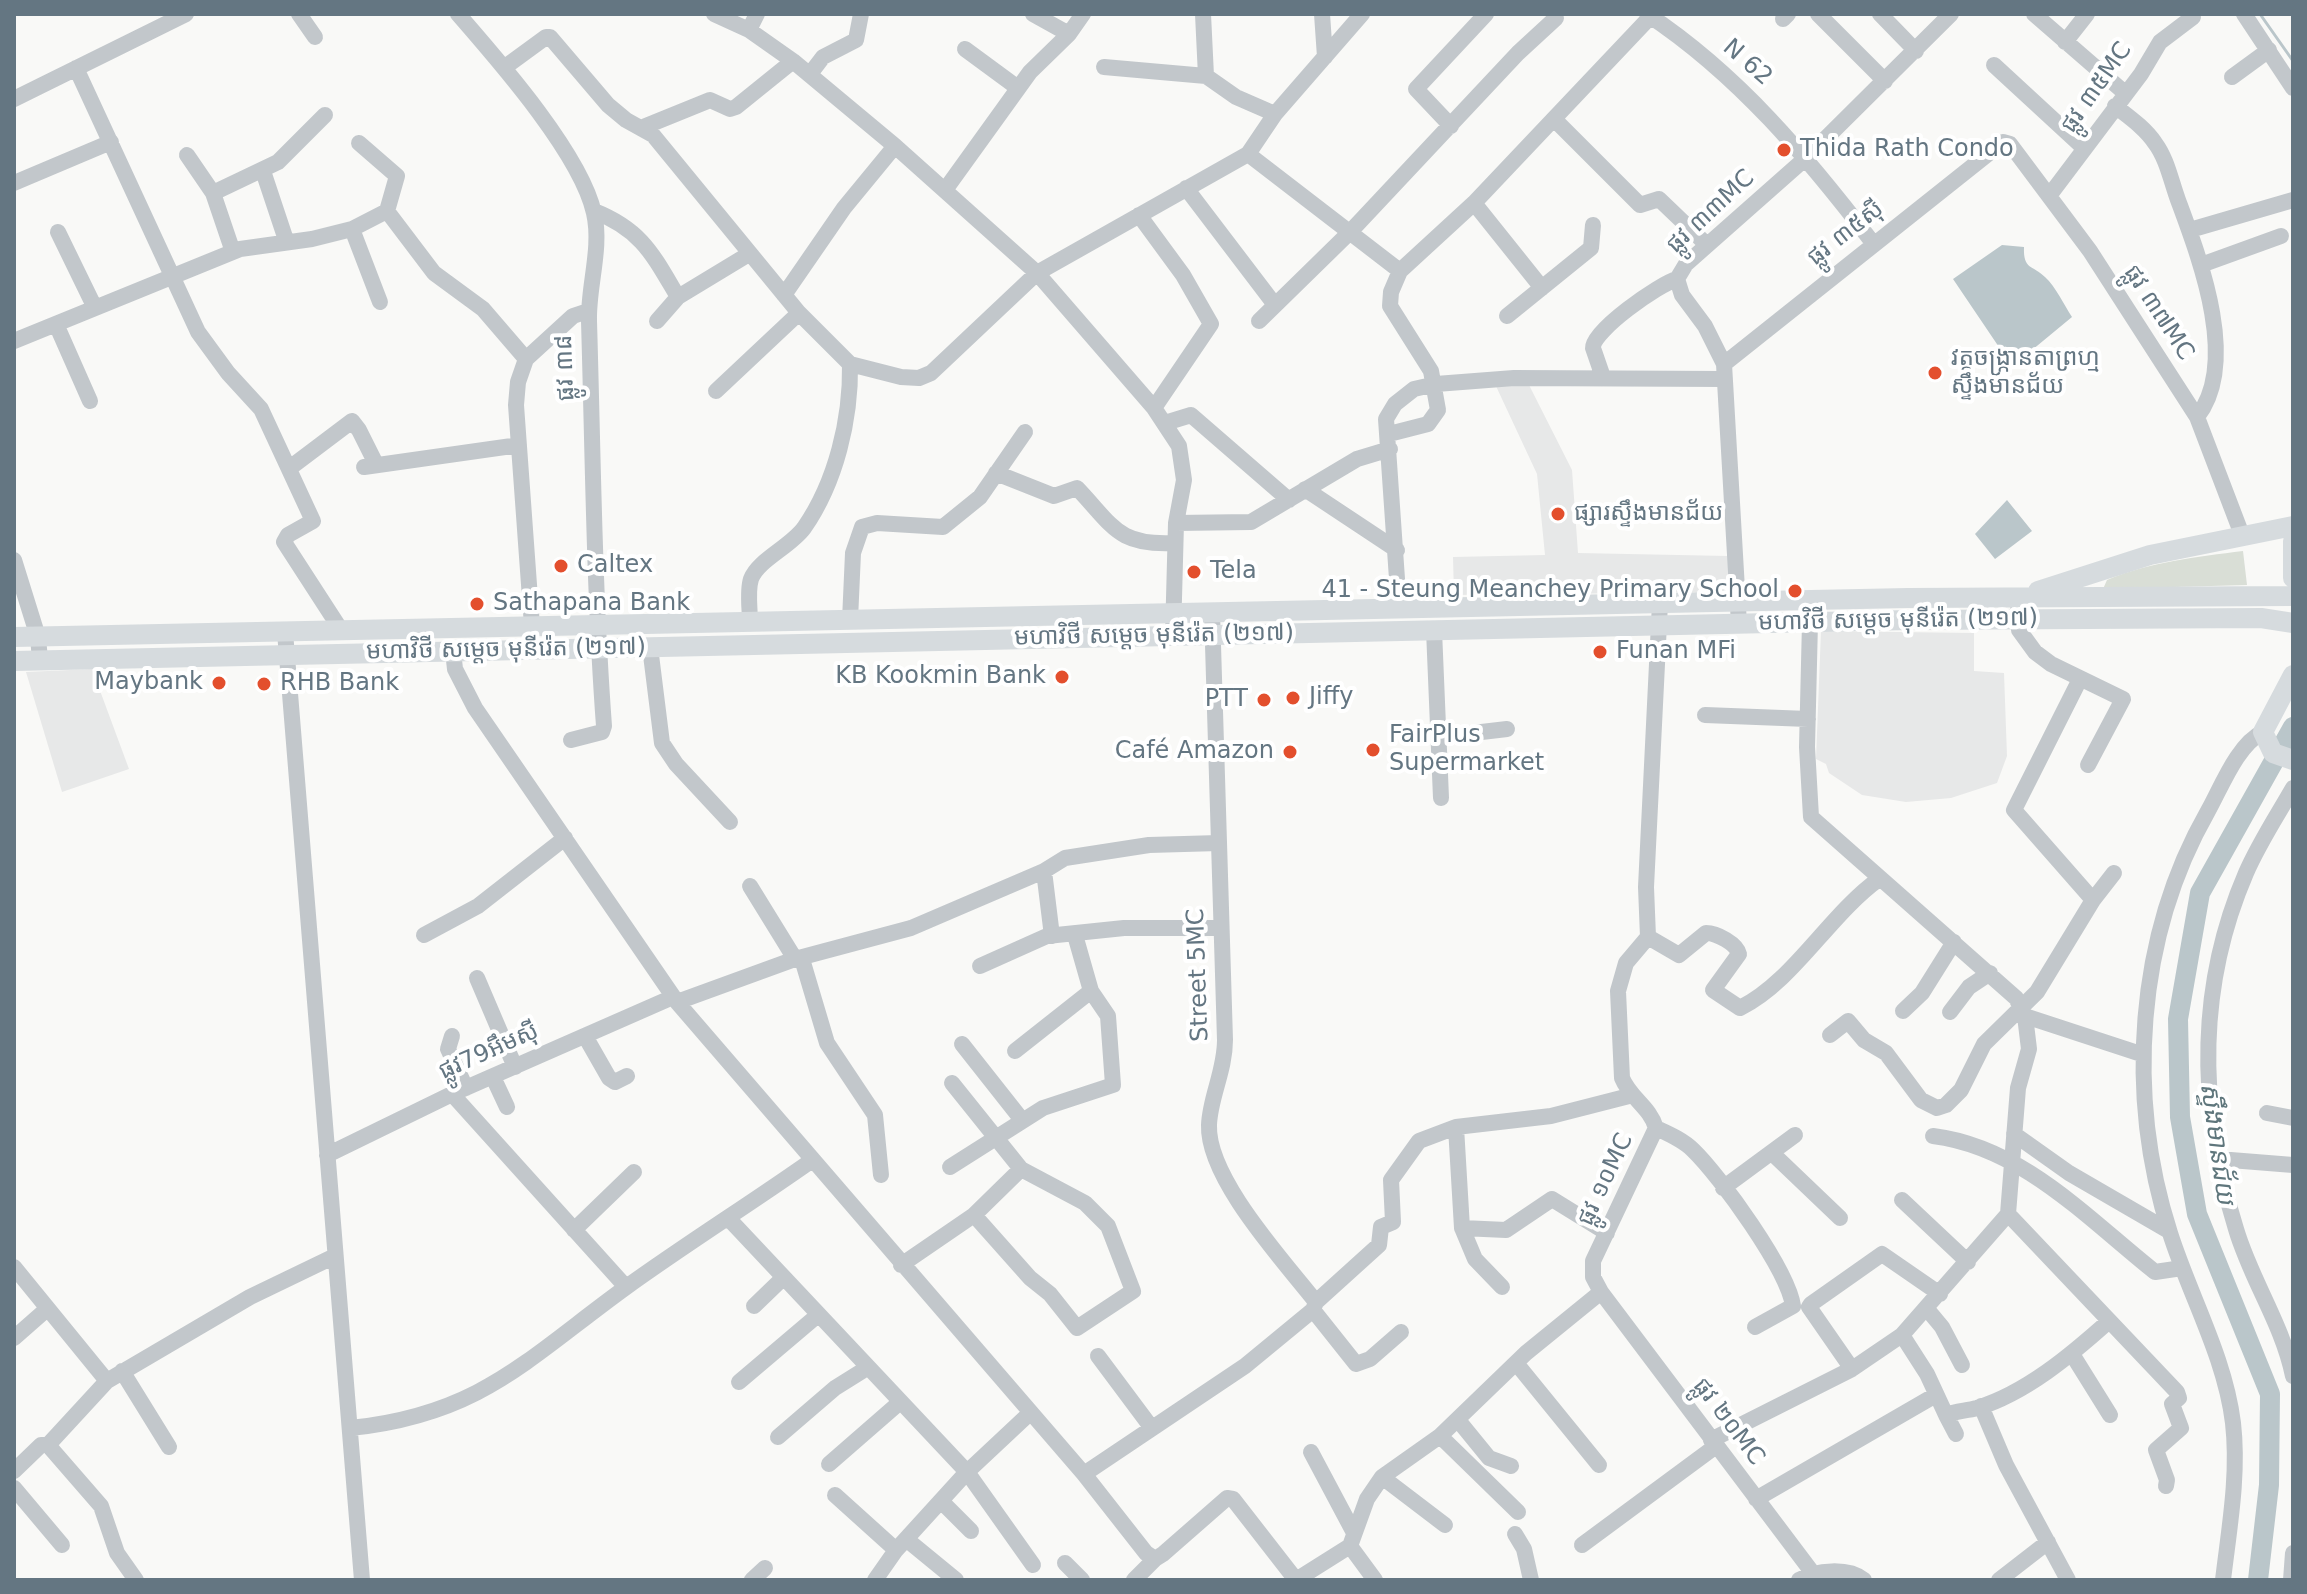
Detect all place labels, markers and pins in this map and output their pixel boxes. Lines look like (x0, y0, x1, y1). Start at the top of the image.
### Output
place label: Thida Rath Condo (1800, 136, 2014, 164)
marker: Thida Rath Condo (1775, 141, 1793, 159)
place label: វត្តចង្ក្រានតាព្រហ្ម ស្ទឹងមានជ័យ (1951, 345, 2100, 401)
marker: វត្តចង្ក្រានតាព្រហ្ម ស្ទឹងមានជ័យ (1926, 364, 1944, 382)
place label: ផ្សារស្ទឹងមានជ័យ (1574, 500, 1723, 528)
marker: ផ្សារស្ទឹងមានជ័យ (1549, 505, 1567, 523)
place label: Caltex (577, 552, 653, 580)
marker: Caltex (552, 557, 570, 575)
place label: Tela (1210, 558, 1257, 586)
marker: Tela (1185, 563, 1203, 581)
place label: 41 - Steung Meanchey Primary School (1321, 577, 1779, 605)
marker: 41 - Steung Meanchey Primary School (1786, 582, 1804, 600)
place label: Sathapana Bank (493, 590, 690, 618)
marker: Sathapana Bank (468, 595, 486, 613)
place label: Funan MFi (1616, 638, 1736, 666)
marker: Funan MFi (1591, 643, 1609, 661)
place label: KB Kookmin Bank (835, 663, 1046, 691)
marker: KB Kookmin Bank (1053, 668, 1071, 686)
place label: Maybank (94, 669, 203, 697)
place label: RHB Bank (280, 670, 399, 698)
marker: Maybank (210, 674, 228, 692)
marker: RHB Bank (255, 675, 273, 693)
place label: Jiffy (1309, 684, 1353, 712)
place label: PTT (1205, 686, 1248, 714)
marker: Jiffy (1284, 689, 1302, 707)
marker: PTT (1255, 691, 1273, 709)
place label: FairPlus Supermarket (1389, 722, 1544, 778)
place label: Café Amazon (1115, 738, 1274, 766)
marker: FairPlus Supermarket (1364, 741, 1382, 759)
marker: Café Amazon (1281, 743, 1299, 761)

